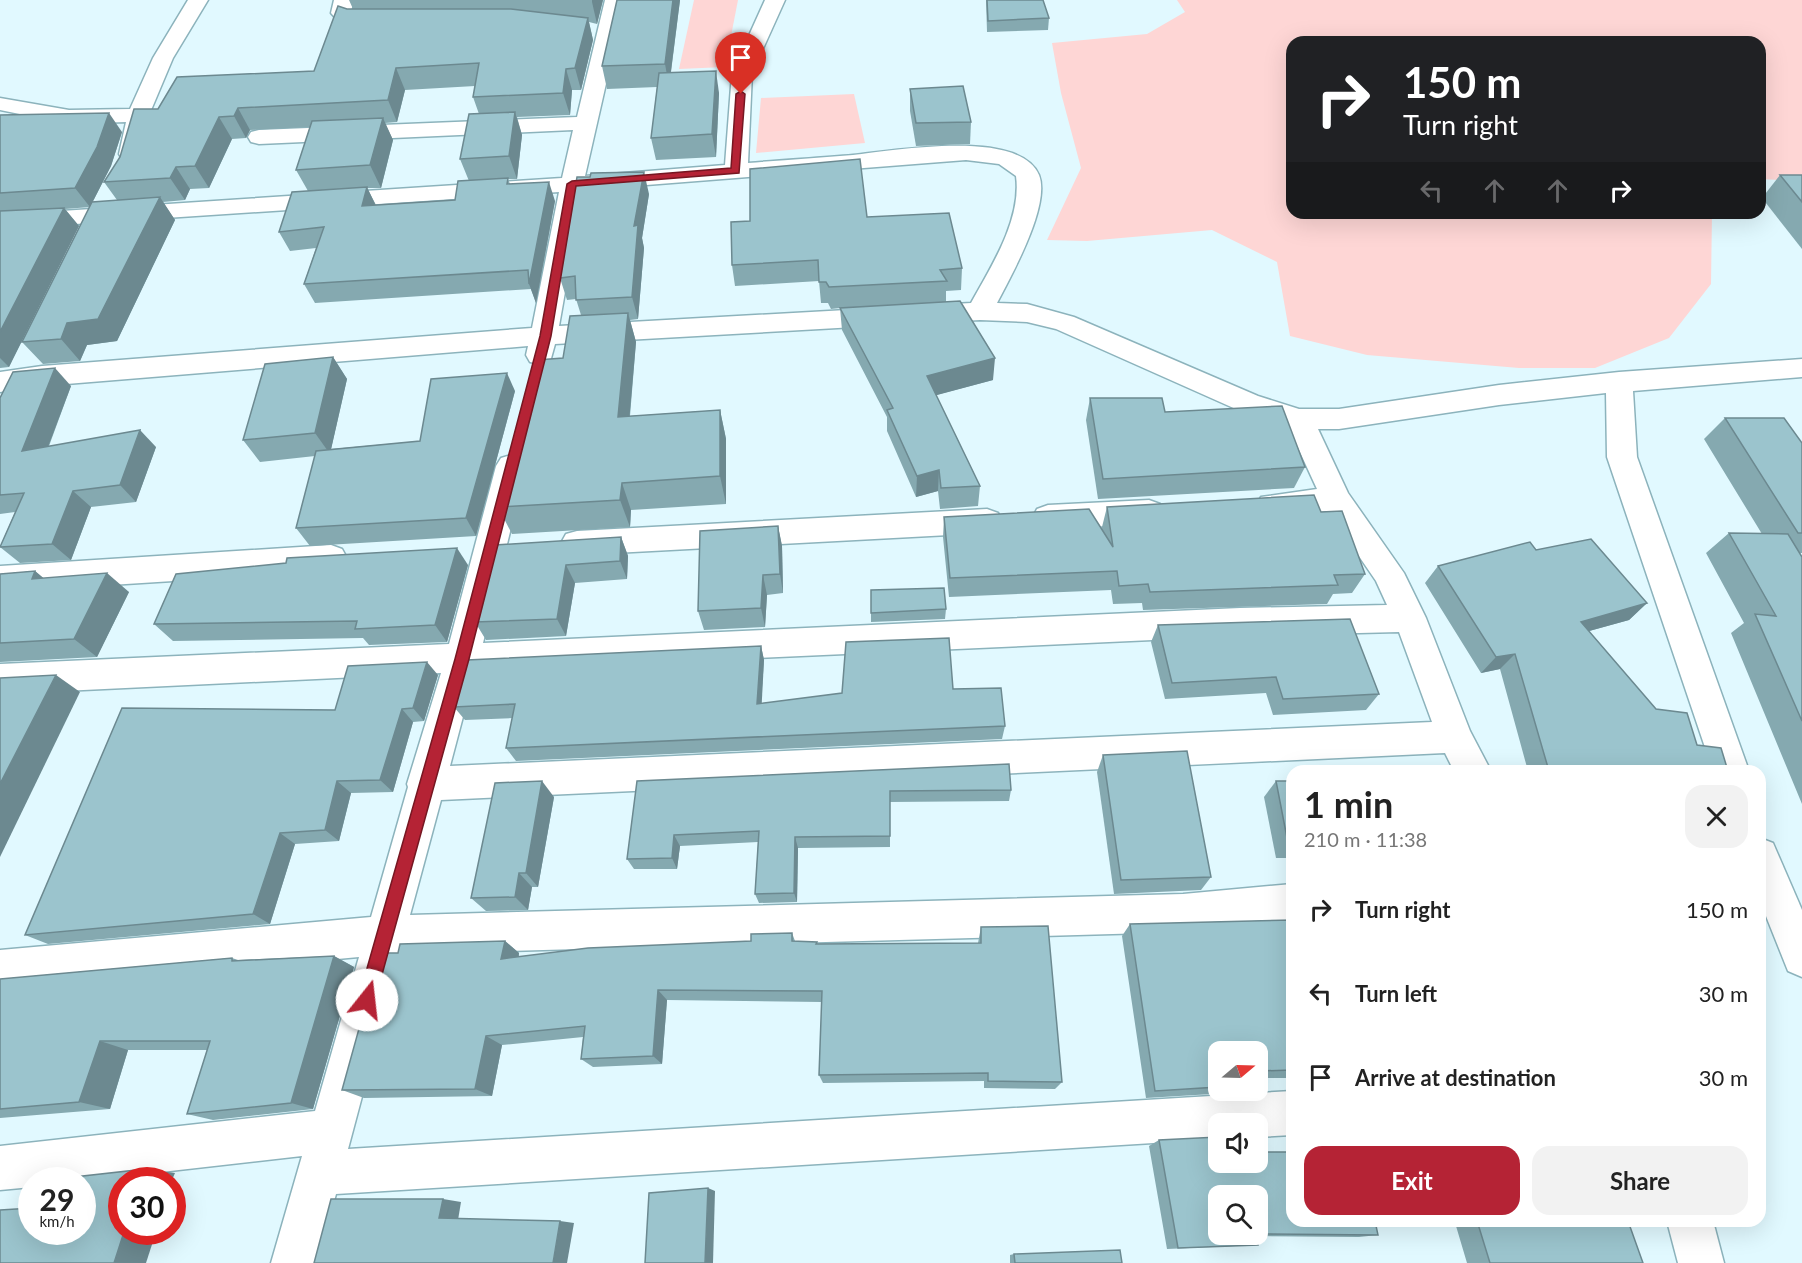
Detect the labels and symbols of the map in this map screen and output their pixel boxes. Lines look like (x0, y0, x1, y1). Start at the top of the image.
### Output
pin (715, 32, 766, 94)
position arrow (335, 968, 399, 1032)
north arrow (1208, 1041, 1268, 1101)
speed limit sign: 30 (108, 1167, 186, 1245)

